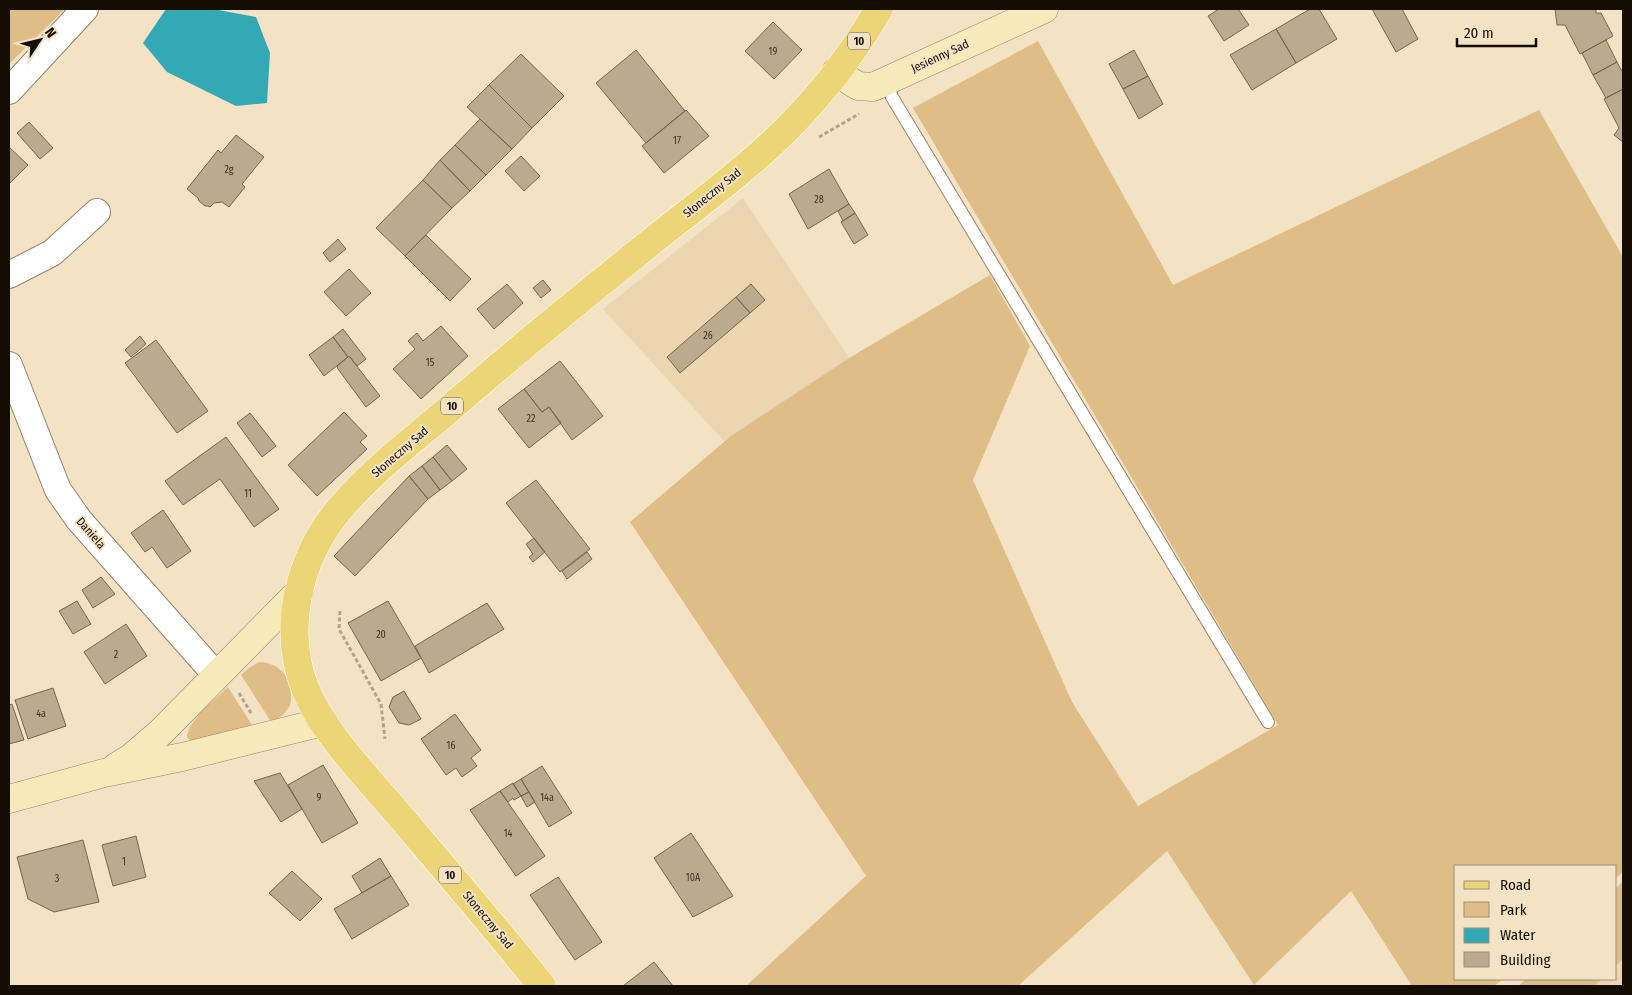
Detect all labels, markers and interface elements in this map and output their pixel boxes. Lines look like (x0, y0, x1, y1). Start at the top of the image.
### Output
north arrow (15, 15, 65, 65)
scale bar (1457, 15, 1536, 47)
text: 20 m (1464, 24, 1494, 42)
text: N (41, 25, 60, 41)
road number: 10 (848, 32, 870, 49)
street label: Jesienny Sad (909, 36, 971, 76)
house number: 19 (769, 46, 778, 58)
house number: 17 (673, 135, 681, 147)
house number: 2g (225, 164, 234, 176)
street label: Słoneczny Sad (680, 165, 744, 221)
house number: 28 (814, 194, 824, 206)
house number: 26 (703, 330, 713, 342)
house number: 15 (426, 357, 435, 369)
road number: 10 (441, 398, 463, 414)
house number: 22 (527, 413, 536, 425)
street label: Słoneczny Sad (369, 424, 431, 480)
house number: 11 (244, 488, 252, 500)
street label: Daniela (74, 514, 108, 552)
house number: 20 (376, 629, 386, 641)
house number: 2 (114, 649, 119, 661)
house number: 4a (36, 708, 46, 720)
house number: 16 (447, 740, 455, 752)
house number: 9 (317, 792, 322, 804)
house number: 14a (540, 792, 554, 804)
house number: 14 (504, 828, 513, 840)
house number: 1 (122, 856, 126, 868)
legend (1454, 865, 1617, 980)
road number: 10 (439, 866, 461, 884)
house number: 10A (686, 872, 701, 884)
house number: 3 (55, 873, 60, 885)
text: Road (1500, 876, 1531, 894)
street label: Słoneczny Sad (460, 889, 516, 951)
text: Park (1500, 901, 1527, 919)
text: Water (1500, 926, 1536, 944)
text: Building (1500, 951, 1551, 969)

